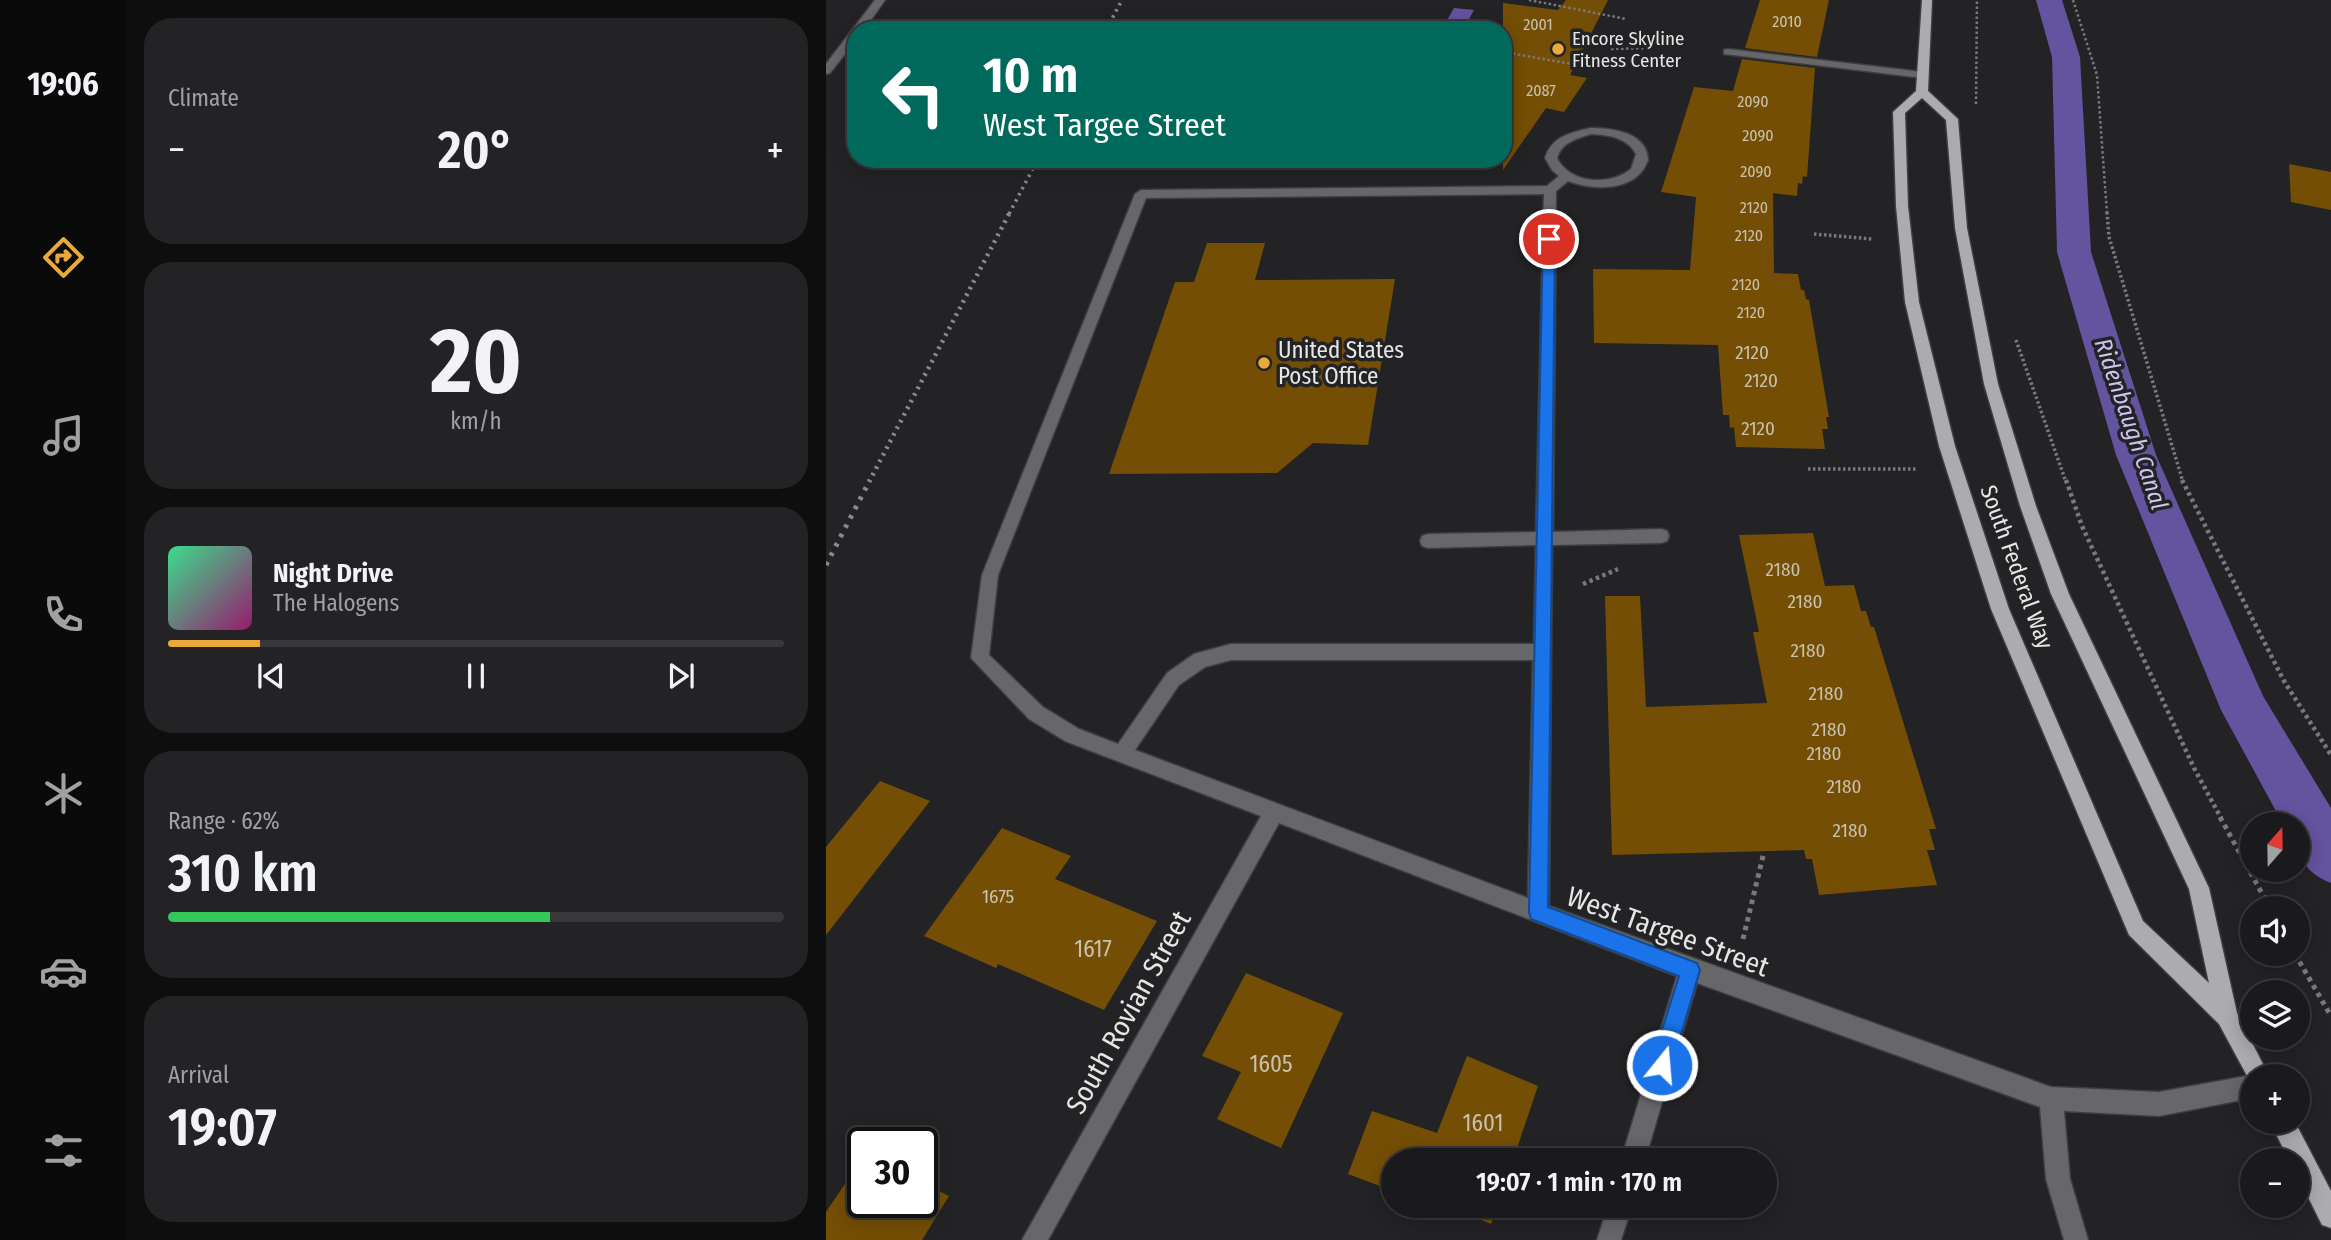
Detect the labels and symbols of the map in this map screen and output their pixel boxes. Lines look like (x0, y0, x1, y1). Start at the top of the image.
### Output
house number: 2010 (1772, 12, 1802, 31)
house number: 2001 (1523, 15, 1553, 34)
place label: Encore Skyline Fitness Center (1572, 27, 1684, 72)
marker: Encore Skyline Fitness Center (1550, 41, 1566, 57)
house number: 2087 (1526, 81, 1556, 100)
house number: 2090 (1737, 92, 1769, 111)
house number: 2090 (1742, 126, 1774, 145)
house number: 2090 (1740, 162, 1772, 181)
house number: 2120 (1740, 198, 1768, 217)
pin (1519, 209, 1579, 269)
house number: 2120 (1735, 226, 1763, 245)
house number: 2120 (1732, 275, 1760, 294)
house number: 2120 (1737, 303, 1765, 322)
water label: Ridenbaugh Canal (2089, 335, 2173, 513)
place label: United States Post Office (1278, 336, 1404, 390)
house number: 2120 (1735, 341, 1769, 364)
marker: United States Post Office (1256, 355, 1272, 371)
house number: 2120 (1744, 369, 1778, 392)
house number: 2120 (1741, 417, 1775, 440)
street label: South Federal Way (1974, 481, 2060, 654)
house number: 2180 (1766, 558, 1800, 581)
house number: 2180 (1788, 590, 1822, 613)
house number: 2180 (1791, 639, 1825, 662)
house number: 2180 (1809, 682, 1843, 705)
house number: 2180 (1812, 718, 1846, 741)
house number: 2180 (1807, 742, 1841, 765)
house number: 2180 (1827, 775, 1861, 798)
north arrow (2240, 812, 2310, 882)
house number: 2180 (1833, 819, 1867, 842)
street label: West Targee Street (1562, 880, 1774, 984)
house number: 1675 (982, 885, 1014, 908)
street label: South Rovian Street (1059, 904, 1198, 1119)
house number: 1617 (1074, 935, 1112, 963)
position arrow (1625, 1028, 1699, 1102)
house number: 1605 (1250, 1050, 1292, 1078)
house number: 1601 (1463, 1109, 1503, 1137)
speed limit sign: 30 (847, 1127, 938, 1218)

